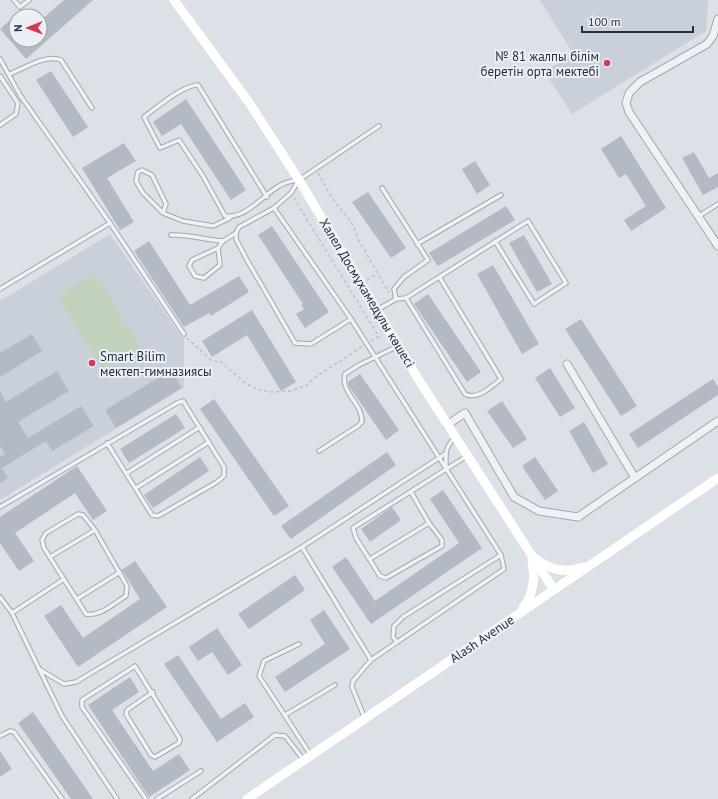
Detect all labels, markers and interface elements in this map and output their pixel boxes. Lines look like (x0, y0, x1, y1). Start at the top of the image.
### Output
north arrow (8, 8, 48, 48)
scale bar (582, 8, 693, 34)
text: 100 m (588, 14, 621, 29)
text: N (11, 24, 25, 32)
place label: № 81 жалпы білім беретін орта мектебі (481, 48, 599, 80)
marker: № 81 жалпы білім беретін орта мектебі (602, 58, 612, 68)
street label: Халел Досмұхамедұлы көшесі (316, 215, 418, 371)
place label: Smart Bilim мектеп-гимназиясы (100, 348, 212, 380)
marker: Smart Bilim мектеп-гимназиясы (87, 358, 97, 368)
street label: Alash Avenue (447, 611, 517, 667)

